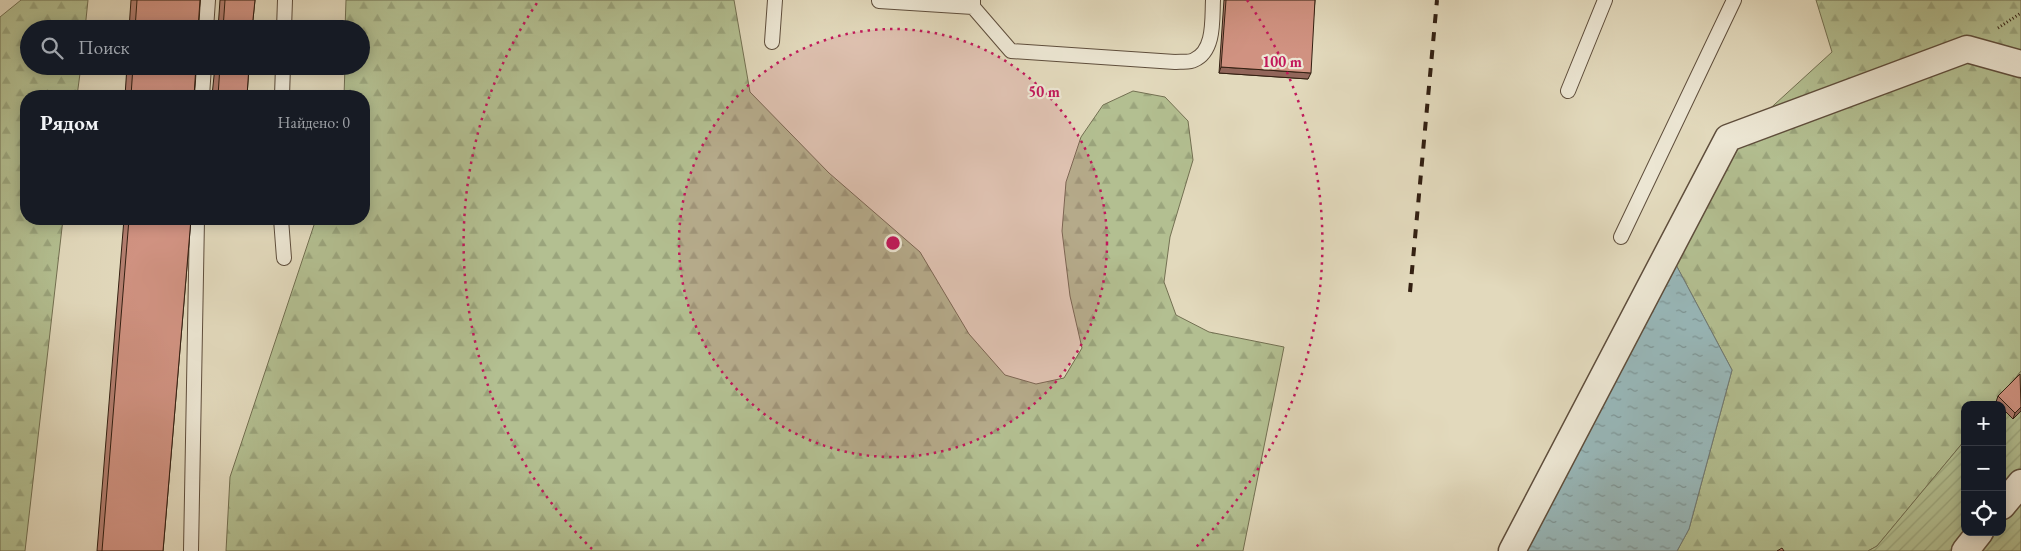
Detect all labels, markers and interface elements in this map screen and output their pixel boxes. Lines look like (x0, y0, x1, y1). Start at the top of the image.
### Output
search box (20, 20, 370, 75)
icon: search (38, 34, 66, 62)
text: Поиск (78, 35, 130, 60)
text: 100 m (1262, 52, 1302, 71)
text: 50 m (1028, 82, 1060, 101)
text: Рядом (40, 109, 99, 136)
text: Найдено: 0 (278, 112, 350, 133)
centre of rings (884, 234, 902, 252)
map controls (1961, 401, 2006, 536)
button: + (1961, 401, 2006, 446)
button: − (1961, 446, 2006, 491)
button: locate (1961, 491, 2006, 536)

